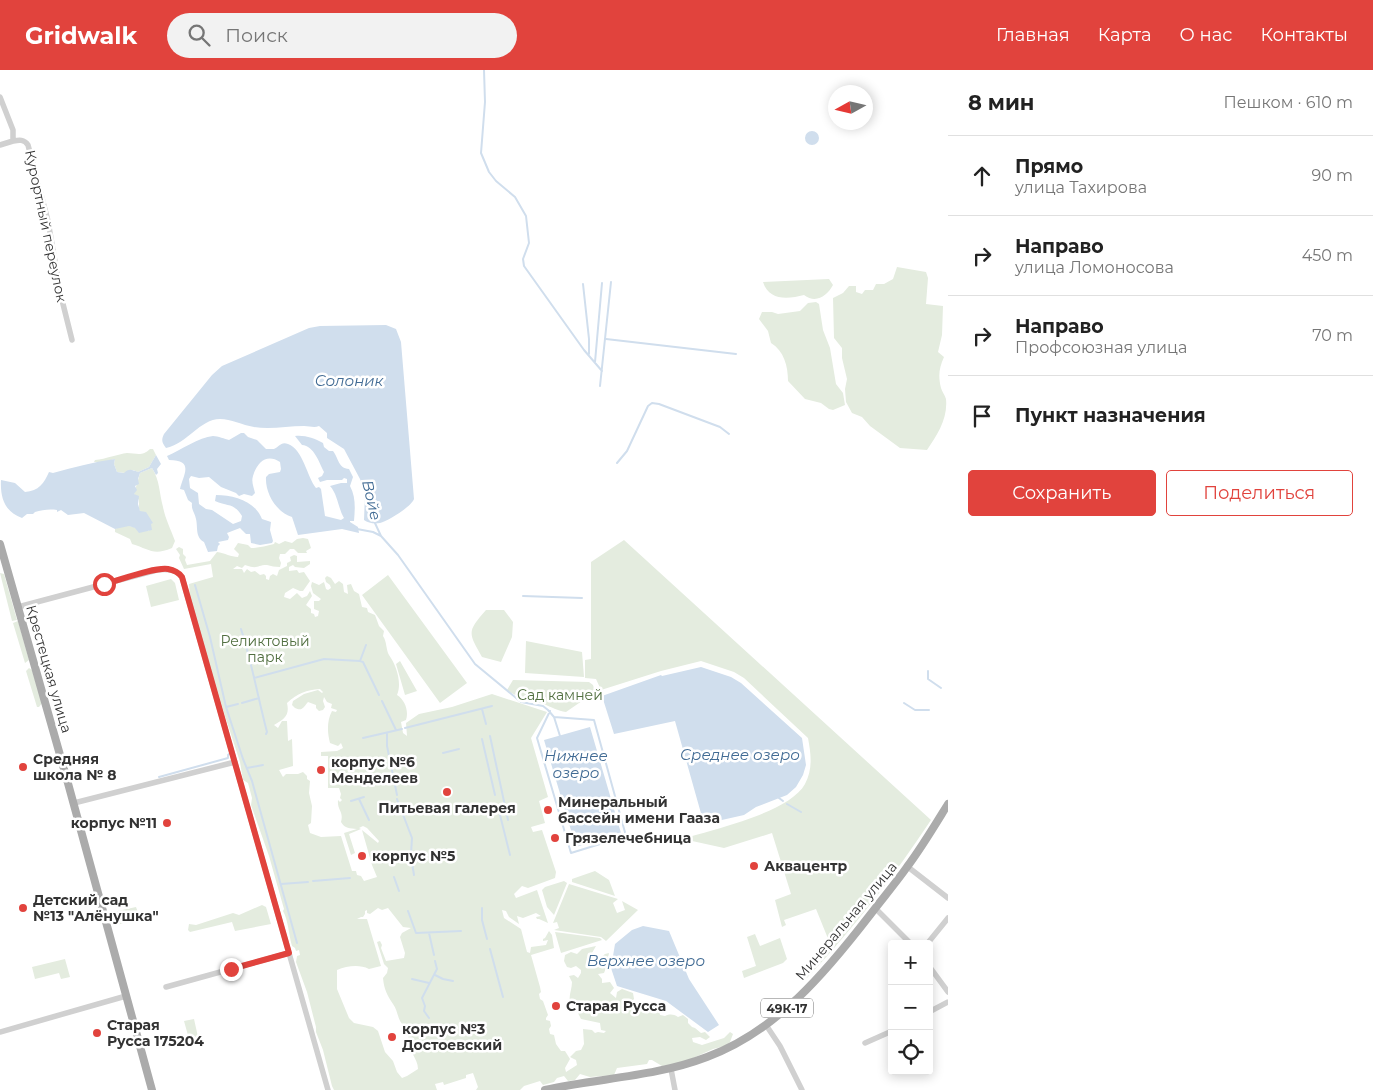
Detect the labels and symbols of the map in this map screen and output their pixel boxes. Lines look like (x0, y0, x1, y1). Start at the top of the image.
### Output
north arrow (828, 85, 873, 130)
street label: Курортный переулок (21, 148, 71, 304)
water label: Солоник (315, 371, 385, 390)
water label: Войе (358, 478, 386, 522)
route start (93, 573, 116, 596)
street label: Крестецкая улица (22, 603, 76, 735)
park label: Реликтовый парк (220, 632, 310, 666)
park label: Сад камней (517, 686, 603, 704)
water label: Среднее озеро (680, 745, 800, 764)
water label: Нижнее озеро (544, 746, 608, 782)
place label: Средняя школа № 8 (33, 750, 116, 784)
place label: корпус №6 Менделеев (331, 753, 418, 787)
marker: Средняя школа № 8 (17, 761, 29, 773)
marker: корпус №6 Менделеев (315, 764, 327, 776)
marker: Питьевая галерея (441, 786, 453, 798)
place label: Минеральный бассейн имени Гааза (558, 793, 720, 827)
place label: Питьевая галерея (378, 799, 516, 817)
marker: Минеральный бассейн имени Гааза (542, 804, 554, 816)
place label: корпус №11 (71, 814, 157, 832)
marker: корпус №11 (161, 817, 173, 829)
place label: Грязелечебница (565, 829, 691, 847)
marker: Грязелечебница (549, 832, 561, 844)
place label: корпус №5 (372, 847, 455, 865)
marker: корпус №5 (356, 850, 368, 862)
place label: Аквацентр (764, 857, 847, 875)
street label: Минеральная улица (791, 858, 901, 984)
marker: Аквацентр (748, 860, 760, 872)
place label: Детский сад №13 "Алёнушка" (33, 891, 159, 925)
marker: Детский сад №13 "Алёнушка" (17, 902, 29, 914)
water label: Верхнее озеро (587, 951, 705, 970)
route end (220, 958, 243, 981)
place label: Старая Русса (566, 997, 666, 1015)
road number: 49К-17 (761, 998, 813, 1018)
marker: Старая Русса (550, 1000, 562, 1012)
place label: Старая Русса 175204 (107, 1016, 204, 1050)
place label: корпус №3 Достоевский (402, 1020, 502, 1054)
marker: Старая Русса 175204 (91, 1027, 103, 1039)
marker: корпус №3 Достоевский (386, 1031, 398, 1043)

